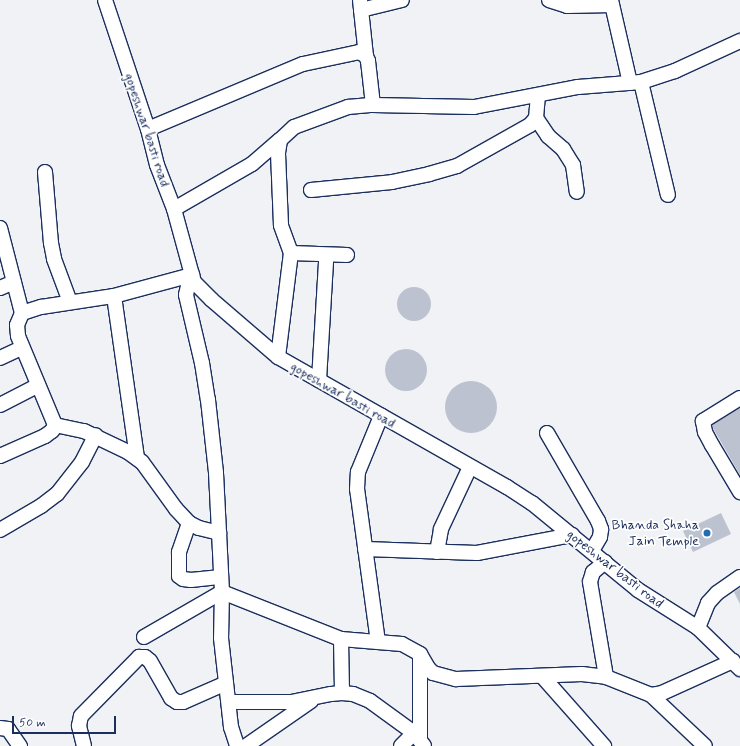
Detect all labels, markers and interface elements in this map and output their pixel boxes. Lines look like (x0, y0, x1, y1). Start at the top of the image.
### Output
street label: gopeshwar basti road (121, 71, 173, 189)
street label: gopeshwar basti road (288, 358, 398, 432)
place label: Bhanda Shaha Jain Temple (612, 517, 699, 550)
street label: gopeshwar basti road (563, 526, 667, 612)
marker: Bhanda Shaha Jain Temple (702, 528, 712, 538)
scale bar (14, 708, 118, 734)
text: 50 m (19, 715, 46, 731)

